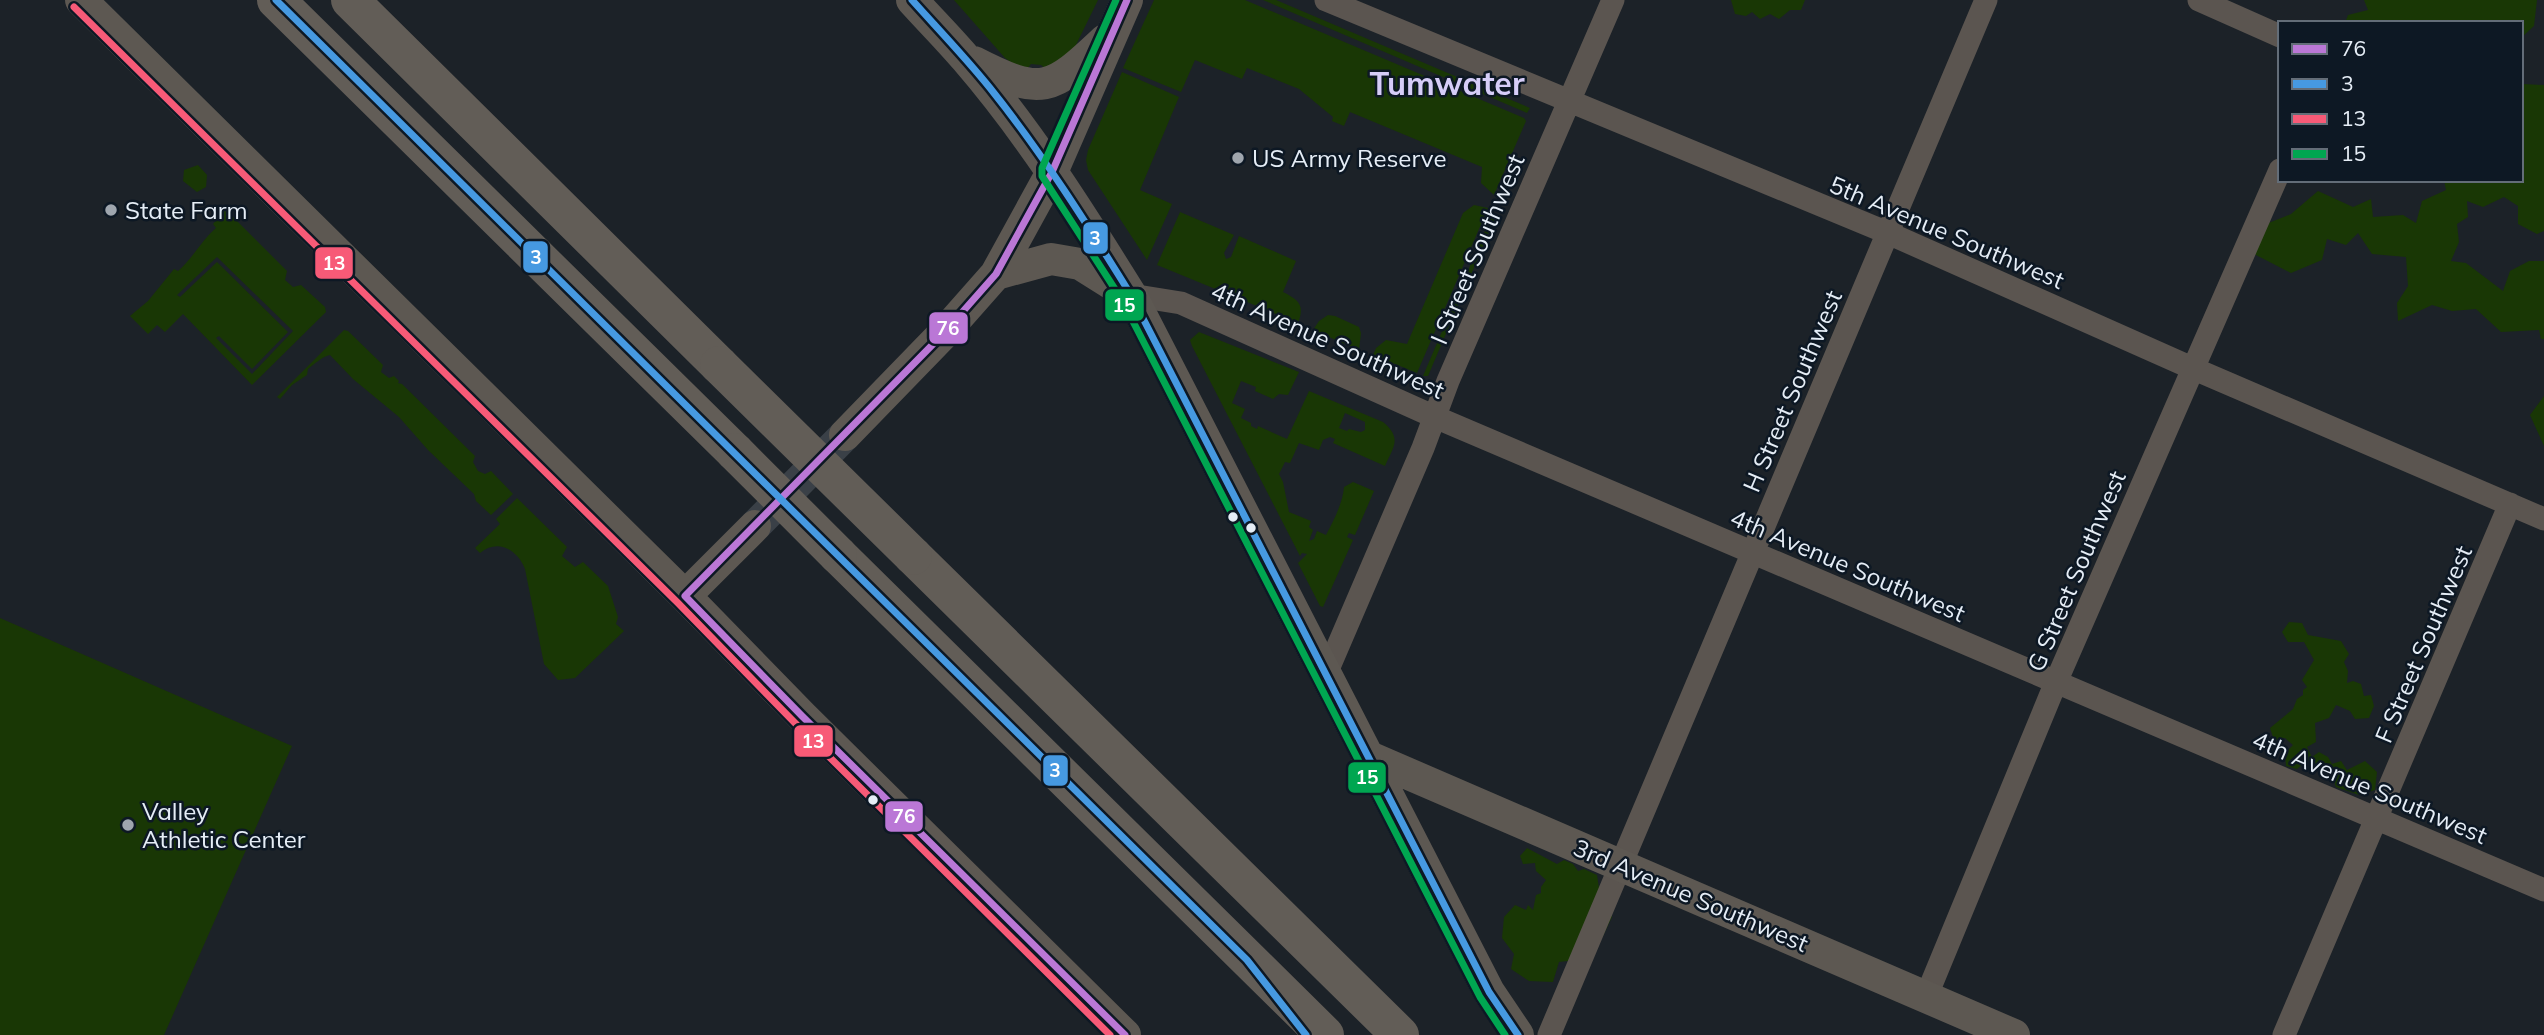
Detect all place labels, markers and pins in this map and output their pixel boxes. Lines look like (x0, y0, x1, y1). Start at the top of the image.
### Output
place label: US Army Reserve (1252, 143, 1446, 173)
marker: US Army Reserve (1230, 150, 1246, 166)
place label: State Farm (125, 195, 248, 225)
marker: State Farm (103, 202, 119, 218)
unlabelled marker (1226, 510, 1240, 524)
unlabelled marker (1244, 521, 1258, 535)
unlabelled marker (866, 793, 880, 807)
place label: Valley Athletic Center (142, 796, 306, 854)
marker: Valley Athletic Center (120, 817, 136, 833)

